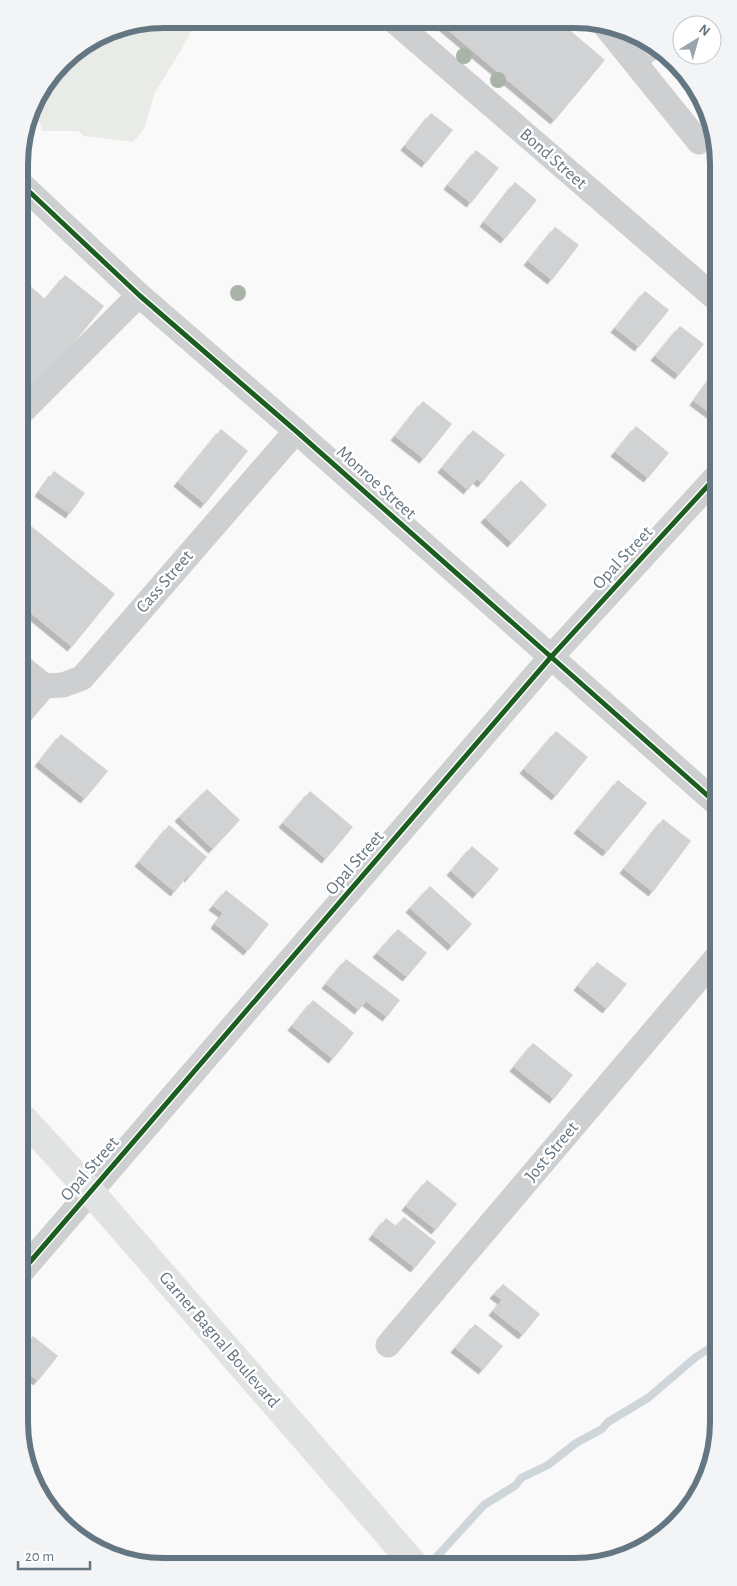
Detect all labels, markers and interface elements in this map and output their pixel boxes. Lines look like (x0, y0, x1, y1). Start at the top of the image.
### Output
north arrow (672, 15, 722, 65)
text: N (696, 22, 712, 39)
street label: Bond Street (516, 125, 590, 193)
street label: Monroe Street (333, 443, 419, 523)
street label: Opal Street (590, 523, 657, 593)
street label: Cass Street (133, 547, 197, 617)
street label: Opal Street (322, 827, 388, 899)
street label: Jost Street (522, 1119, 582, 1185)
street label: Opal Street (57, 1133, 123, 1205)
street label: Garner Bagnal Boulevard (155, 1269, 283, 1411)
scale bar (18, 1538, 90, 1570)
text: 20 m (25, 1549, 54, 1564)

